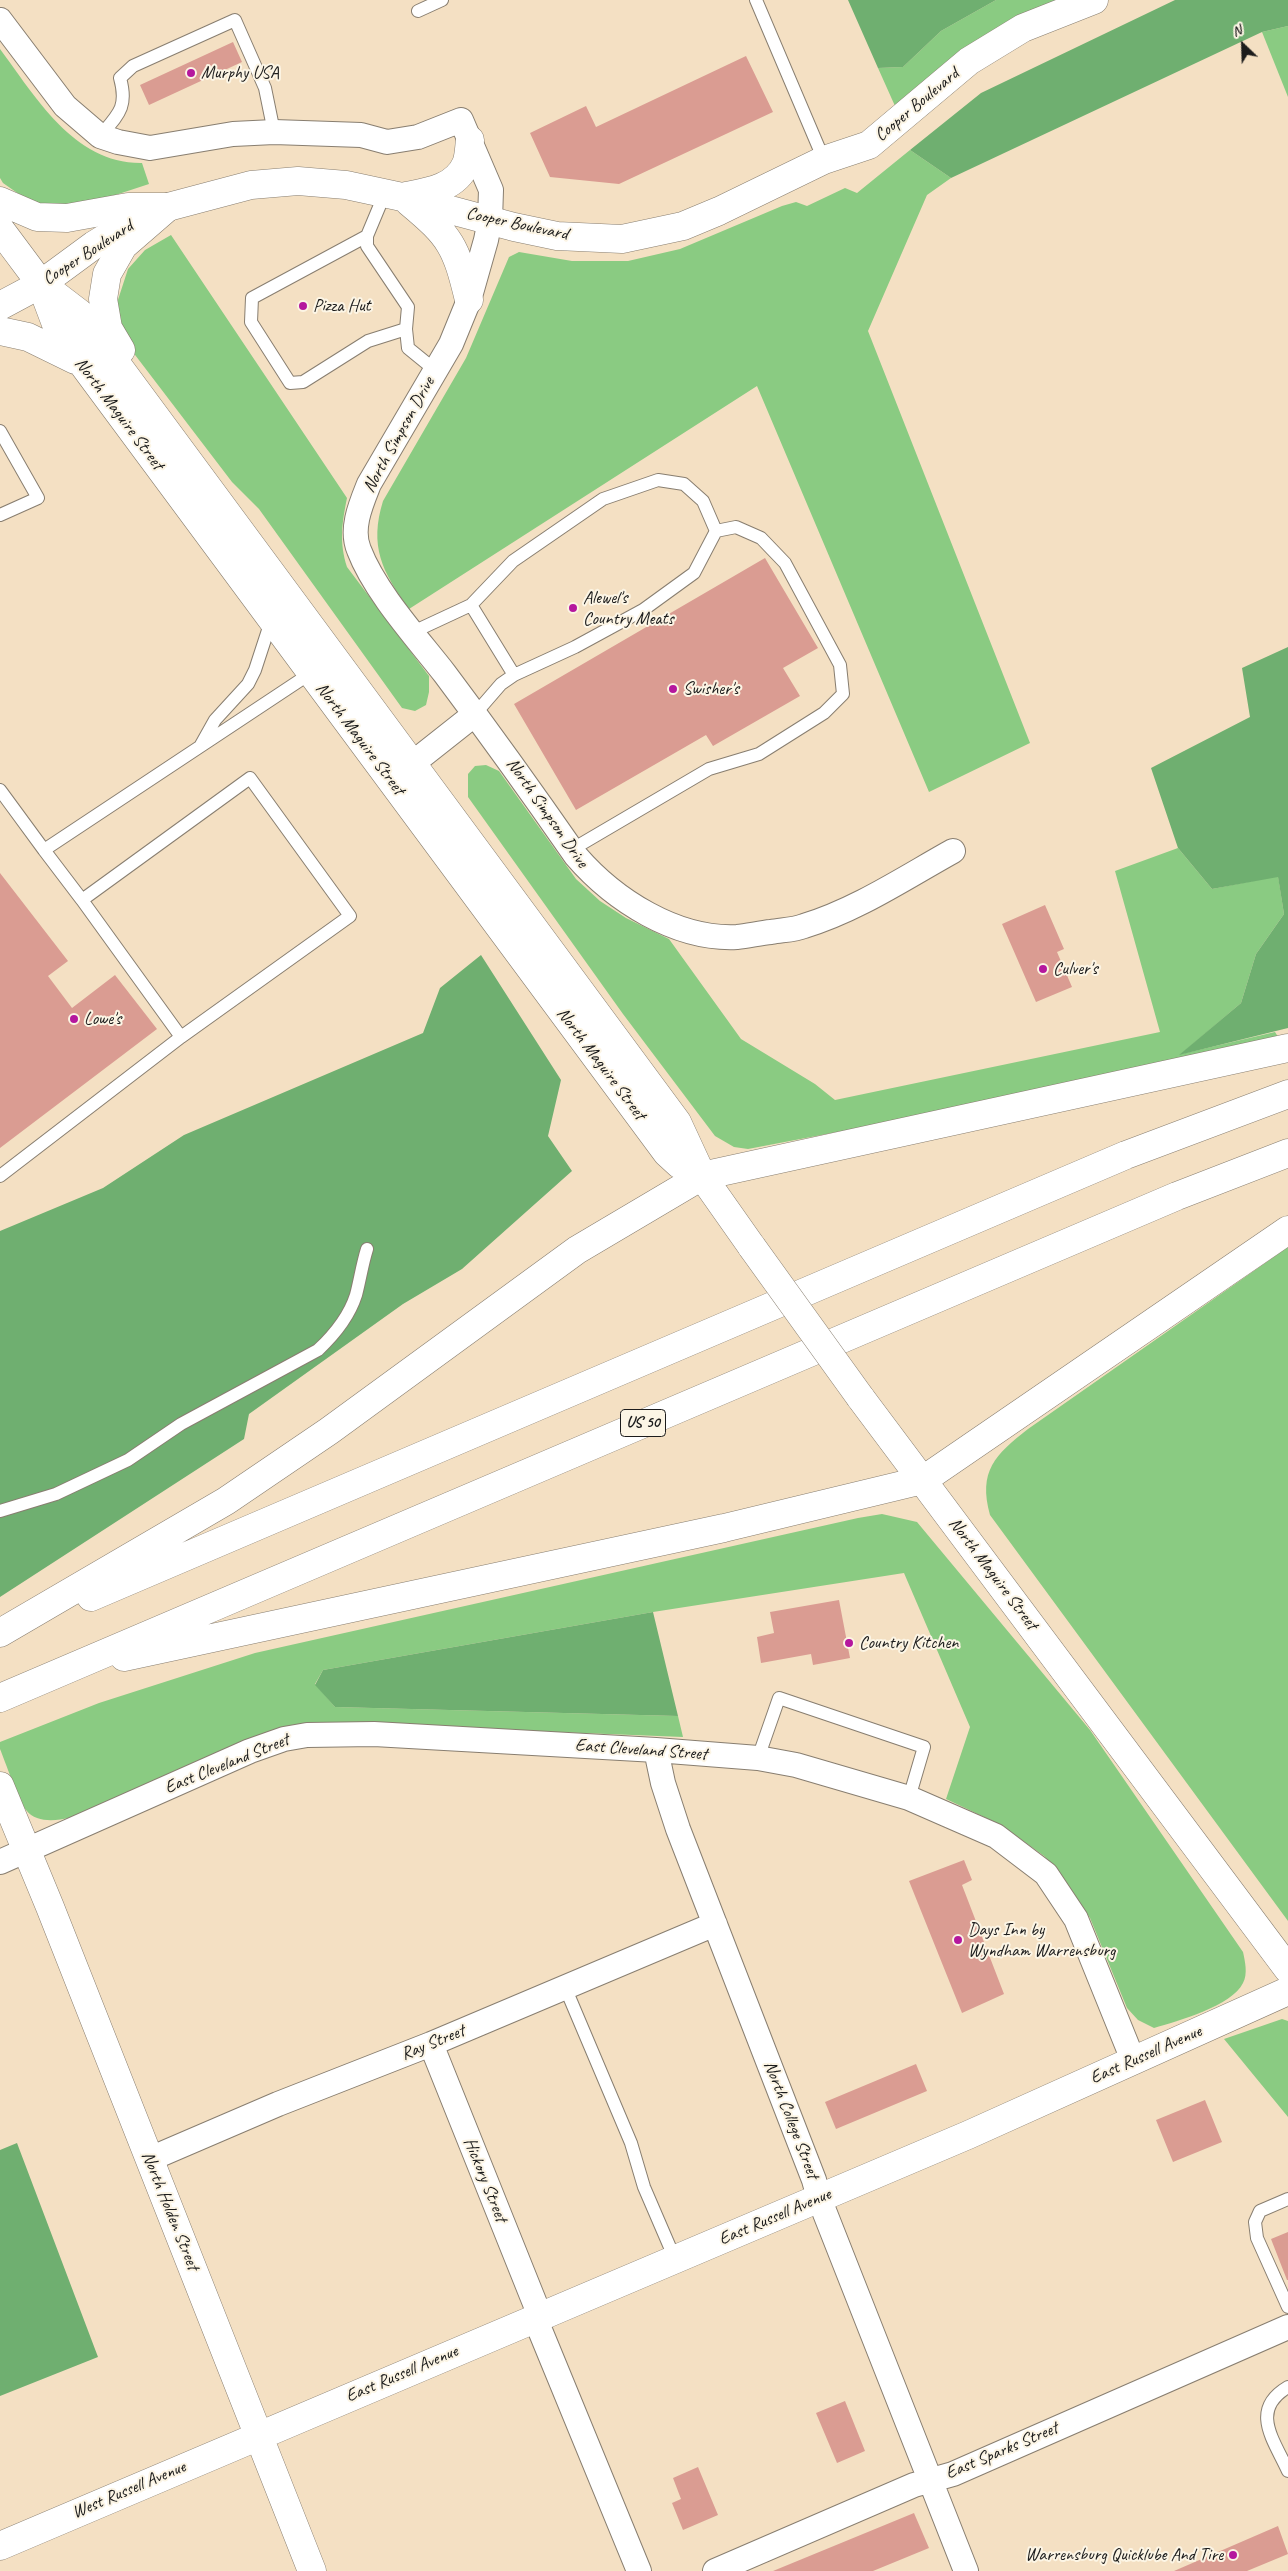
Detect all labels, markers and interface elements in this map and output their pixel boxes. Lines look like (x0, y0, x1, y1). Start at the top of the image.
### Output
north arrow (1218, 20, 1268, 70)
text: N (1229, 21, 1244, 40)
place label: Murphy USA (201, 62, 279, 84)
street label: Cooper Boulevard (870, 64, 964, 146)
marker: Murphy USA (185, 67, 197, 79)
street label: Cooper Boulevard (464, 203, 570, 245)
street label: Cooper Boulevard (39, 216, 137, 290)
place label: Pizza Hut (313, 295, 371, 317)
marker: Pizza Hut (297, 300, 309, 312)
street label: North Maguire Street (70, 353, 168, 475)
street label: North Simpson Drive (358, 373, 440, 497)
place label: Alewel's Country Meats (583, 587, 674, 630)
marker: Alewel's Country Meats (567, 602, 579, 614)
street label: North Maguire Street (311, 678, 409, 800)
place label: Swisher's (683, 678, 739, 700)
marker: Swisher's (667, 683, 679, 695)
street label: North Simpson Drive (501, 754, 593, 872)
place label: Culver's (1053, 958, 1098, 980)
marker: Culver's (1037, 963, 1049, 975)
street label: North Maguire Street (552, 1003, 650, 1125)
place label: Lowe's (84, 1008, 121, 1030)
marker: Lowe's (68, 1013, 80, 1025)
road number: US 50 (620, 1410, 666, 1436)
street label: North Maguire Street (944, 1513, 1042, 1635)
place label: Country Kitchen (859, 1632, 958, 1654)
marker: Country Kitchen (843, 1637, 855, 1649)
street label: East Cleveland Street (162, 1729, 292, 1799)
street label: East Cleveland Street (574, 1735, 708, 1765)
place label: Days Inn by Wyndham Warrensburg (968, 1919, 1115, 1962)
marker: Days Inn by Wyndham Warrensburg (952, 1934, 964, 1946)
street label: Ray Street (398, 2020, 468, 2066)
street label: East Russell Avenue (1087, 2021, 1205, 2089)
street label: North College Street (759, 2058, 823, 2182)
street label: Hickory Street (458, 2135, 512, 2225)
street label: North Holden Street (136, 2148, 204, 2274)
street label: East Russell Avenue (716, 2184, 834, 2250)
street label: East Russell Avenue (343, 2341, 461, 2407)
street label: East Sparks Street (943, 2418, 1061, 2484)
street label: West Russell Avenue (69, 2456, 189, 2524)
place label: Warrensburg Quicklube And Tire (1025, 2544, 1223, 2566)
marker: Warrensburg Quicklube And Tire (1227, 2549, 1239, 2561)

